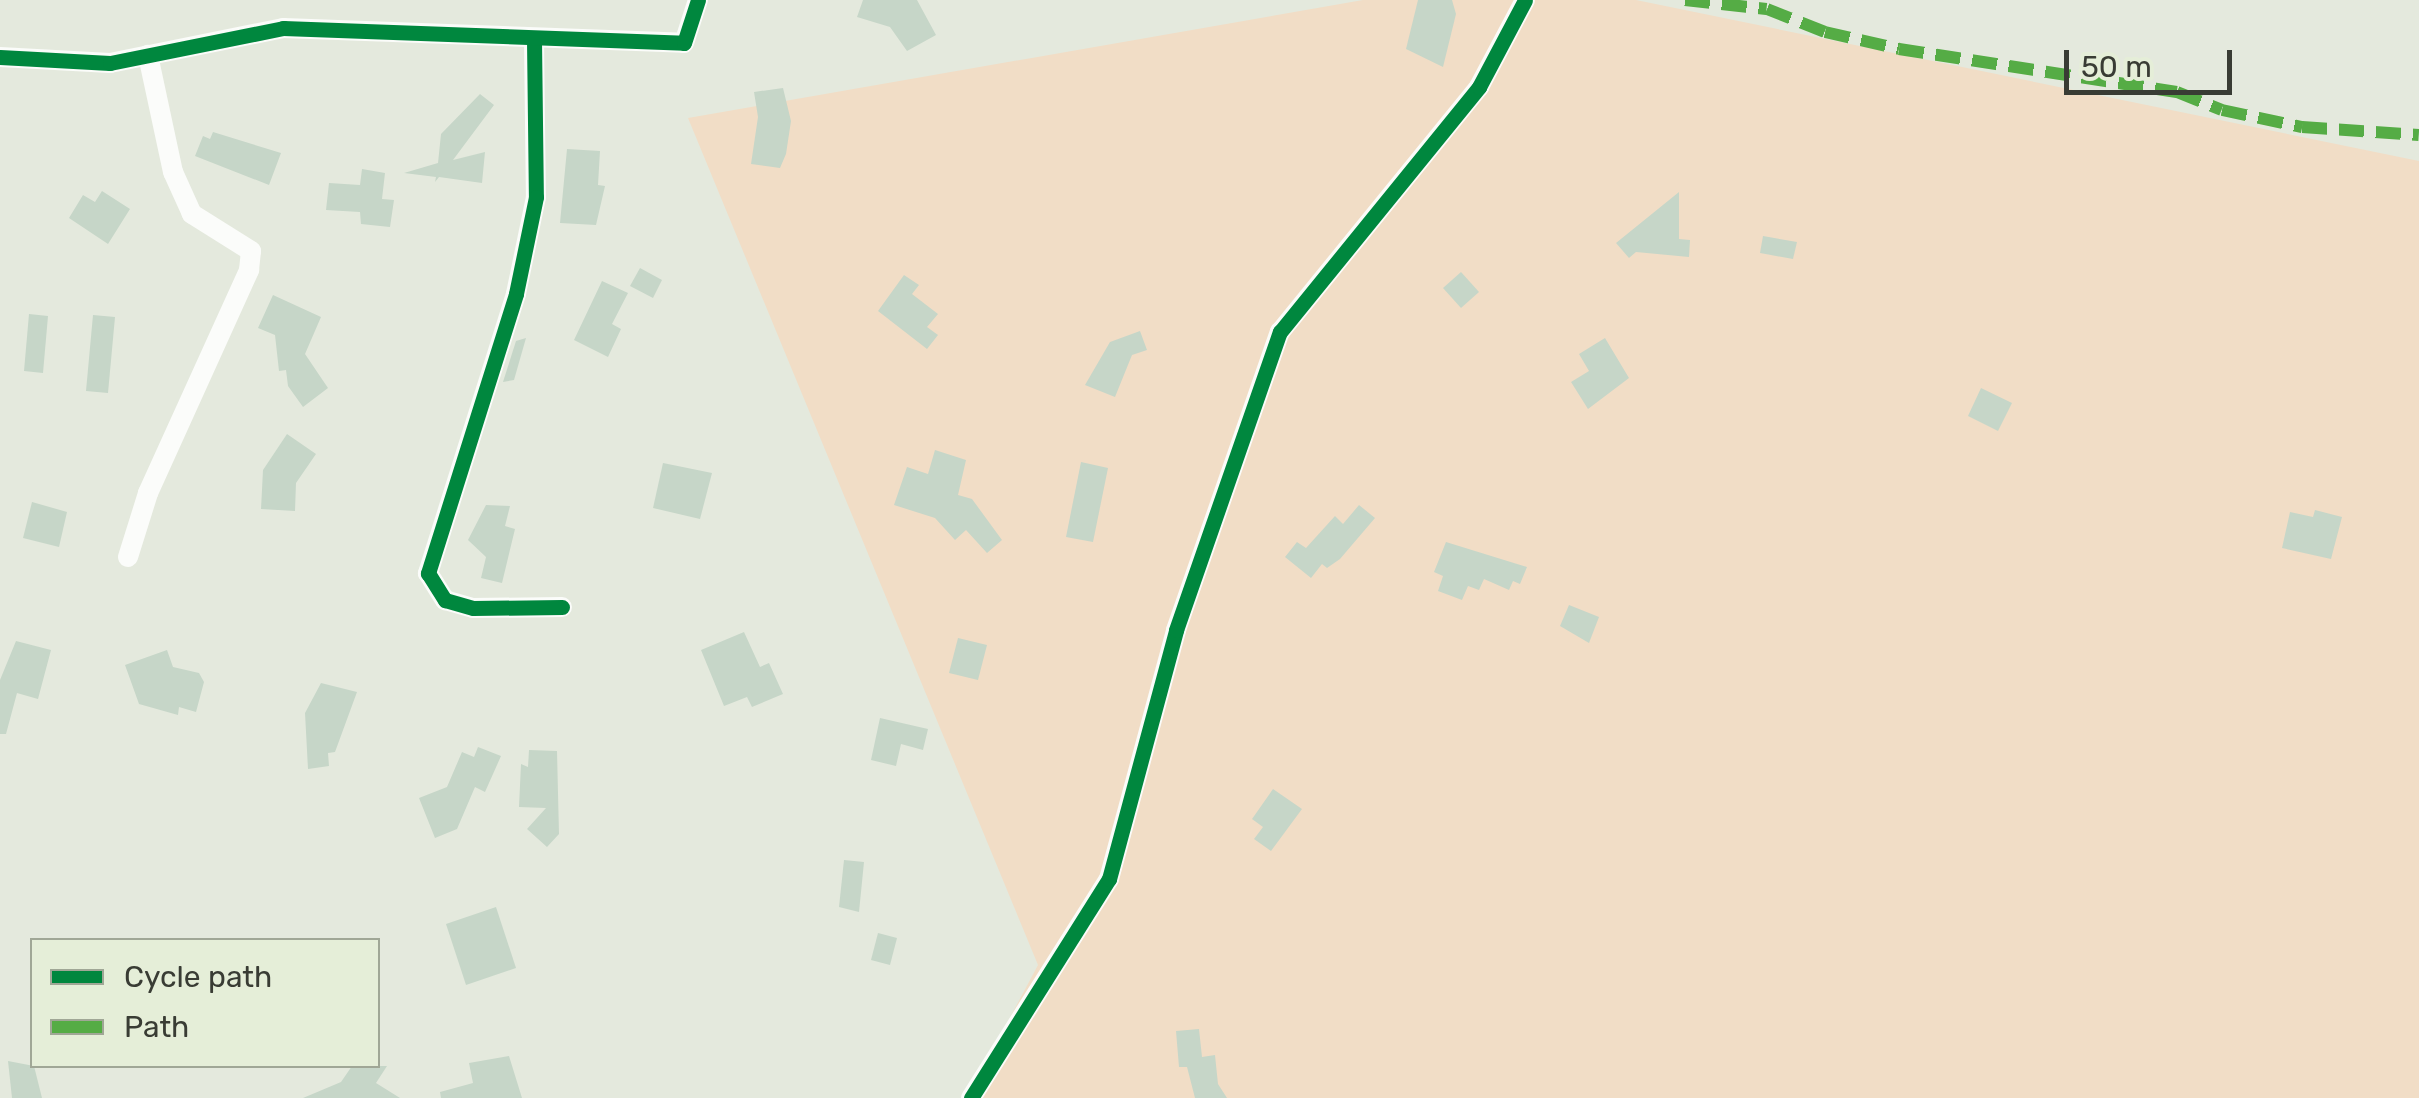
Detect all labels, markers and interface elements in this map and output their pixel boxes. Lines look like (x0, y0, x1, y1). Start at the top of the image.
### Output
scale bar (2069, 30, 2236, 92)
text: 50 m (2081, 49, 2152, 85)
legend (30, 938, 380, 1068)
text: Cycle path (124, 959, 272, 995)
text: Path (124, 1009, 189, 1045)

